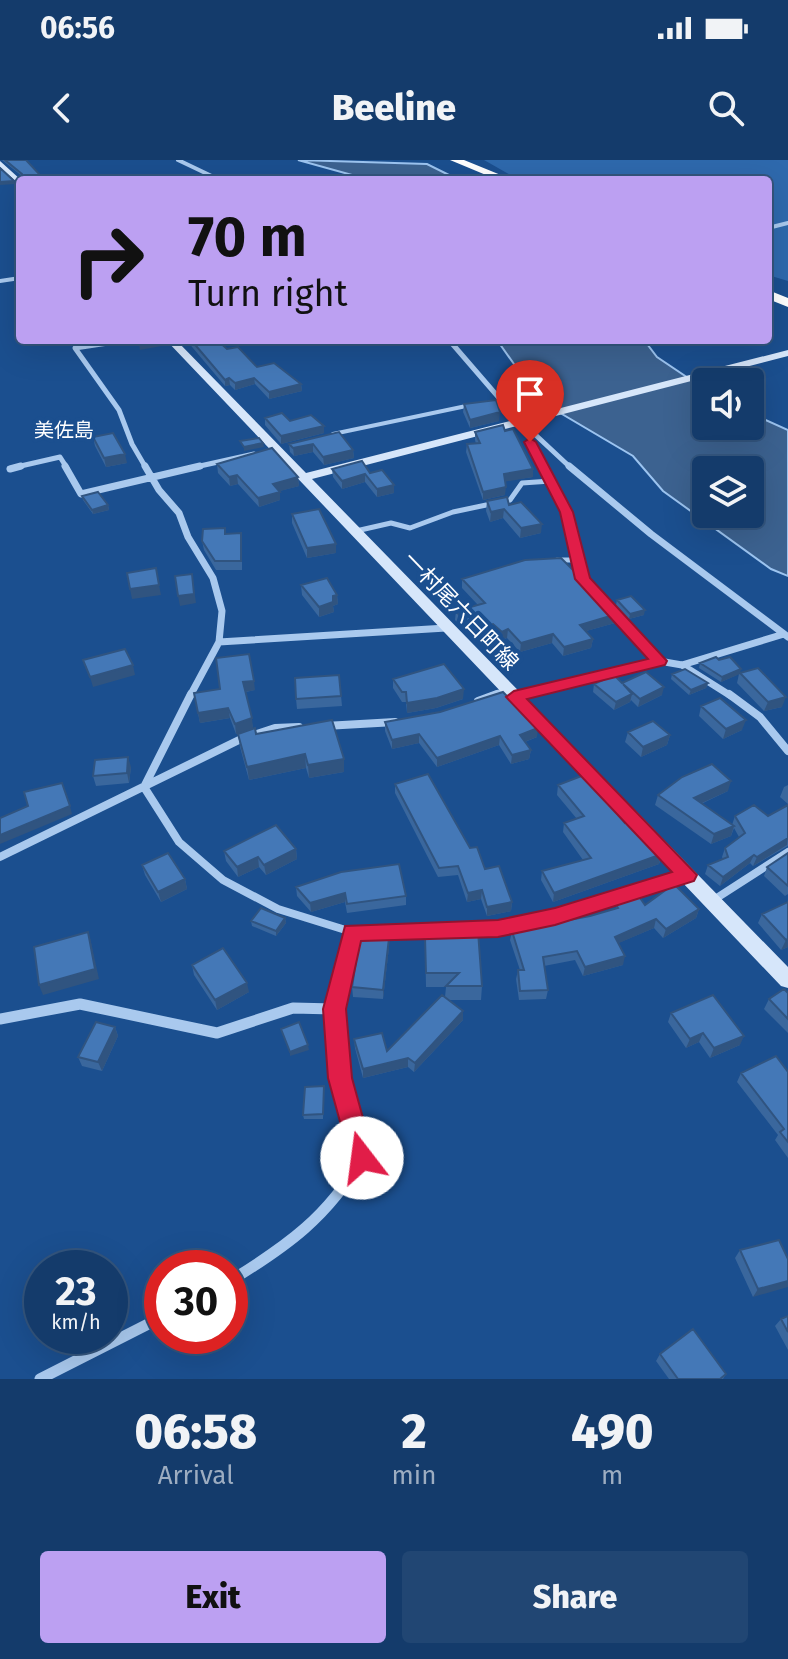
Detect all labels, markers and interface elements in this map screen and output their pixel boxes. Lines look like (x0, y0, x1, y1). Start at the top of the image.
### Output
text: 06:56 (40, 10, 115, 46)
icon: back (40, 86, 84, 130)
text: Beeline (332, 86, 456, 130)
icon: search (704, 86, 748, 130)
text: 70 m (188, 204, 307, 271)
icon: right (56, 208, 160, 312)
text: Turn right (188, 272, 348, 316)
pin (496, 360, 564, 442)
map controls (692, 368, 764, 528)
button: sound (692, 368, 764, 440)
icon: arrive (508, 372, 552, 416)
district label: 美佐島 (34, 418, 94, 442)
button: layers (692, 456, 764, 528)
street label: 一村尾六日町線 (398, 546, 524, 676)
position arrow (320, 1116, 404, 1200)
speed limit sign: 30 (144, 1250, 248, 1354)
text: 23 (55, 1268, 97, 1316)
text: km/h (51, 1310, 101, 1334)
text: 06:58 (135, 1403, 257, 1461)
text: 2 (401, 1403, 427, 1461)
text: 490 (571, 1403, 653, 1461)
text: Arrival (158, 1460, 234, 1491)
text: min (392, 1460, 436, 1491)
text: m (601, 1460, 623, 1491)
button: Exit (40, 1551, 386, 1643)
button: Share (402, 1551, 748, 1643)

